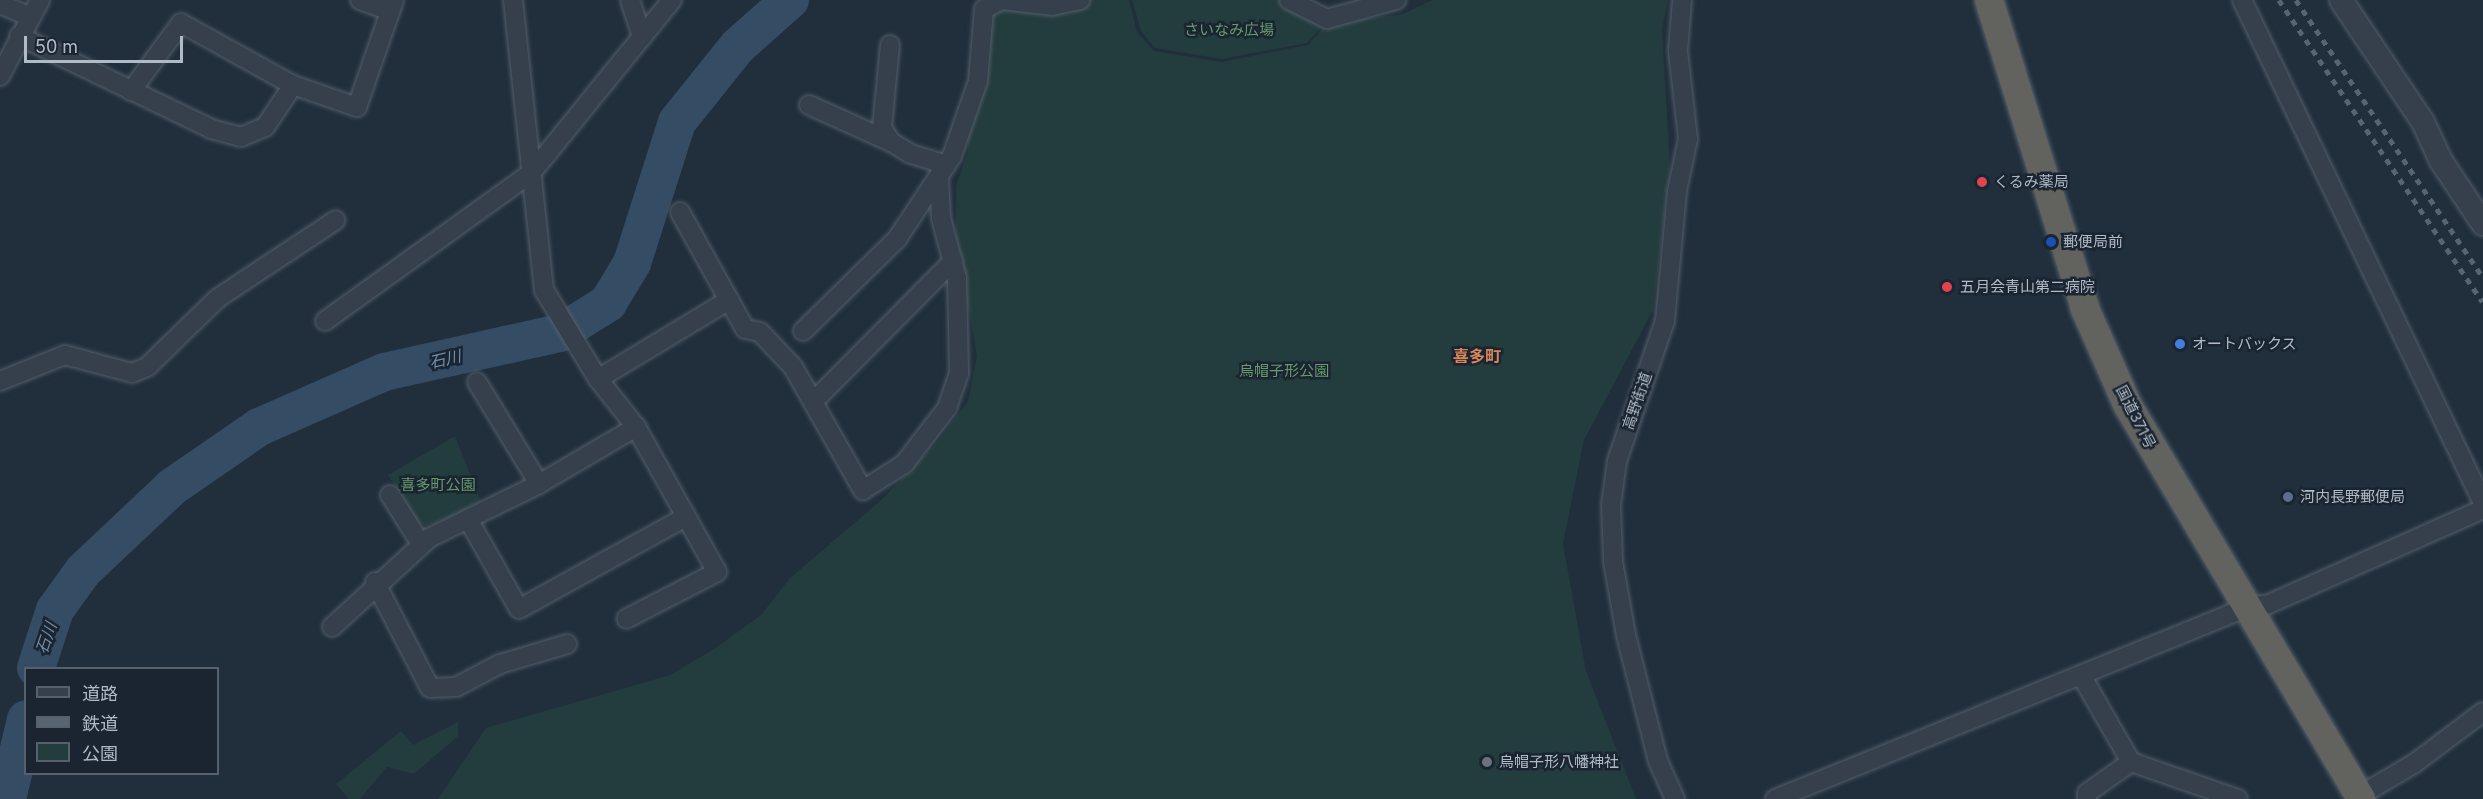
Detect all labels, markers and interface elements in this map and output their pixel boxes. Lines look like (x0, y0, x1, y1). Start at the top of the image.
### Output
park label: さいなみ広場 (1184, 21, 1274, 39)
scale bar (27, 24, 186, 62)
text: 50 m (35, 36, 78, 57)
place label: くるみ薬局 (1994, 173, 2069, 191)
marker: くるみ薬局 (1975, 175, 1989, 189)
place label: 郵便局前 (2063, 233, 2123, 251)
marker: 郵便局前 (2044, 235, 2058, 249)
marker: 五月会青山第二病院 (1938, 278, 1956, 296)
place label: 五月会青山第二病院 (1960, 278, 2095, 296)
place label: オートバックス (2192, 335, 2297, 353)
marker: オートバックス (2173, 337, 2187, 351)
water label: 石川 (427, 346, 463, 372)
district label: 喜多町 (1453, 346, 1501, 366)
park label: 烏帽子形公園 (1239, 362, 1329, 380)
street label: 高野街道 (1619, 370, 1655, 432)
street label: 国道371号 (2112, 382, 2160, 452)
park label: 喜多町公園 (401, 476, 475, 494)
place label: 河内長野郵便局 (2300, 488, 2405, 506)
marker: 河内長野郵便局 (2281, 490, 2295, 504)
water label: 石川 (32, 620, 60, 656)
legend (24, 667, 219, 775)
text: 道路 (82, 683, 118, 704)
text: 鉄道 (82, 713, 118, 734)
text: 公園 (82, 743, 118, 764)
place label: 烏帽子形八幡神社 (1499, 753, 1619, 771)
marker: 烏帽子形八幡神社 (1480, 755, 1494, 769)

